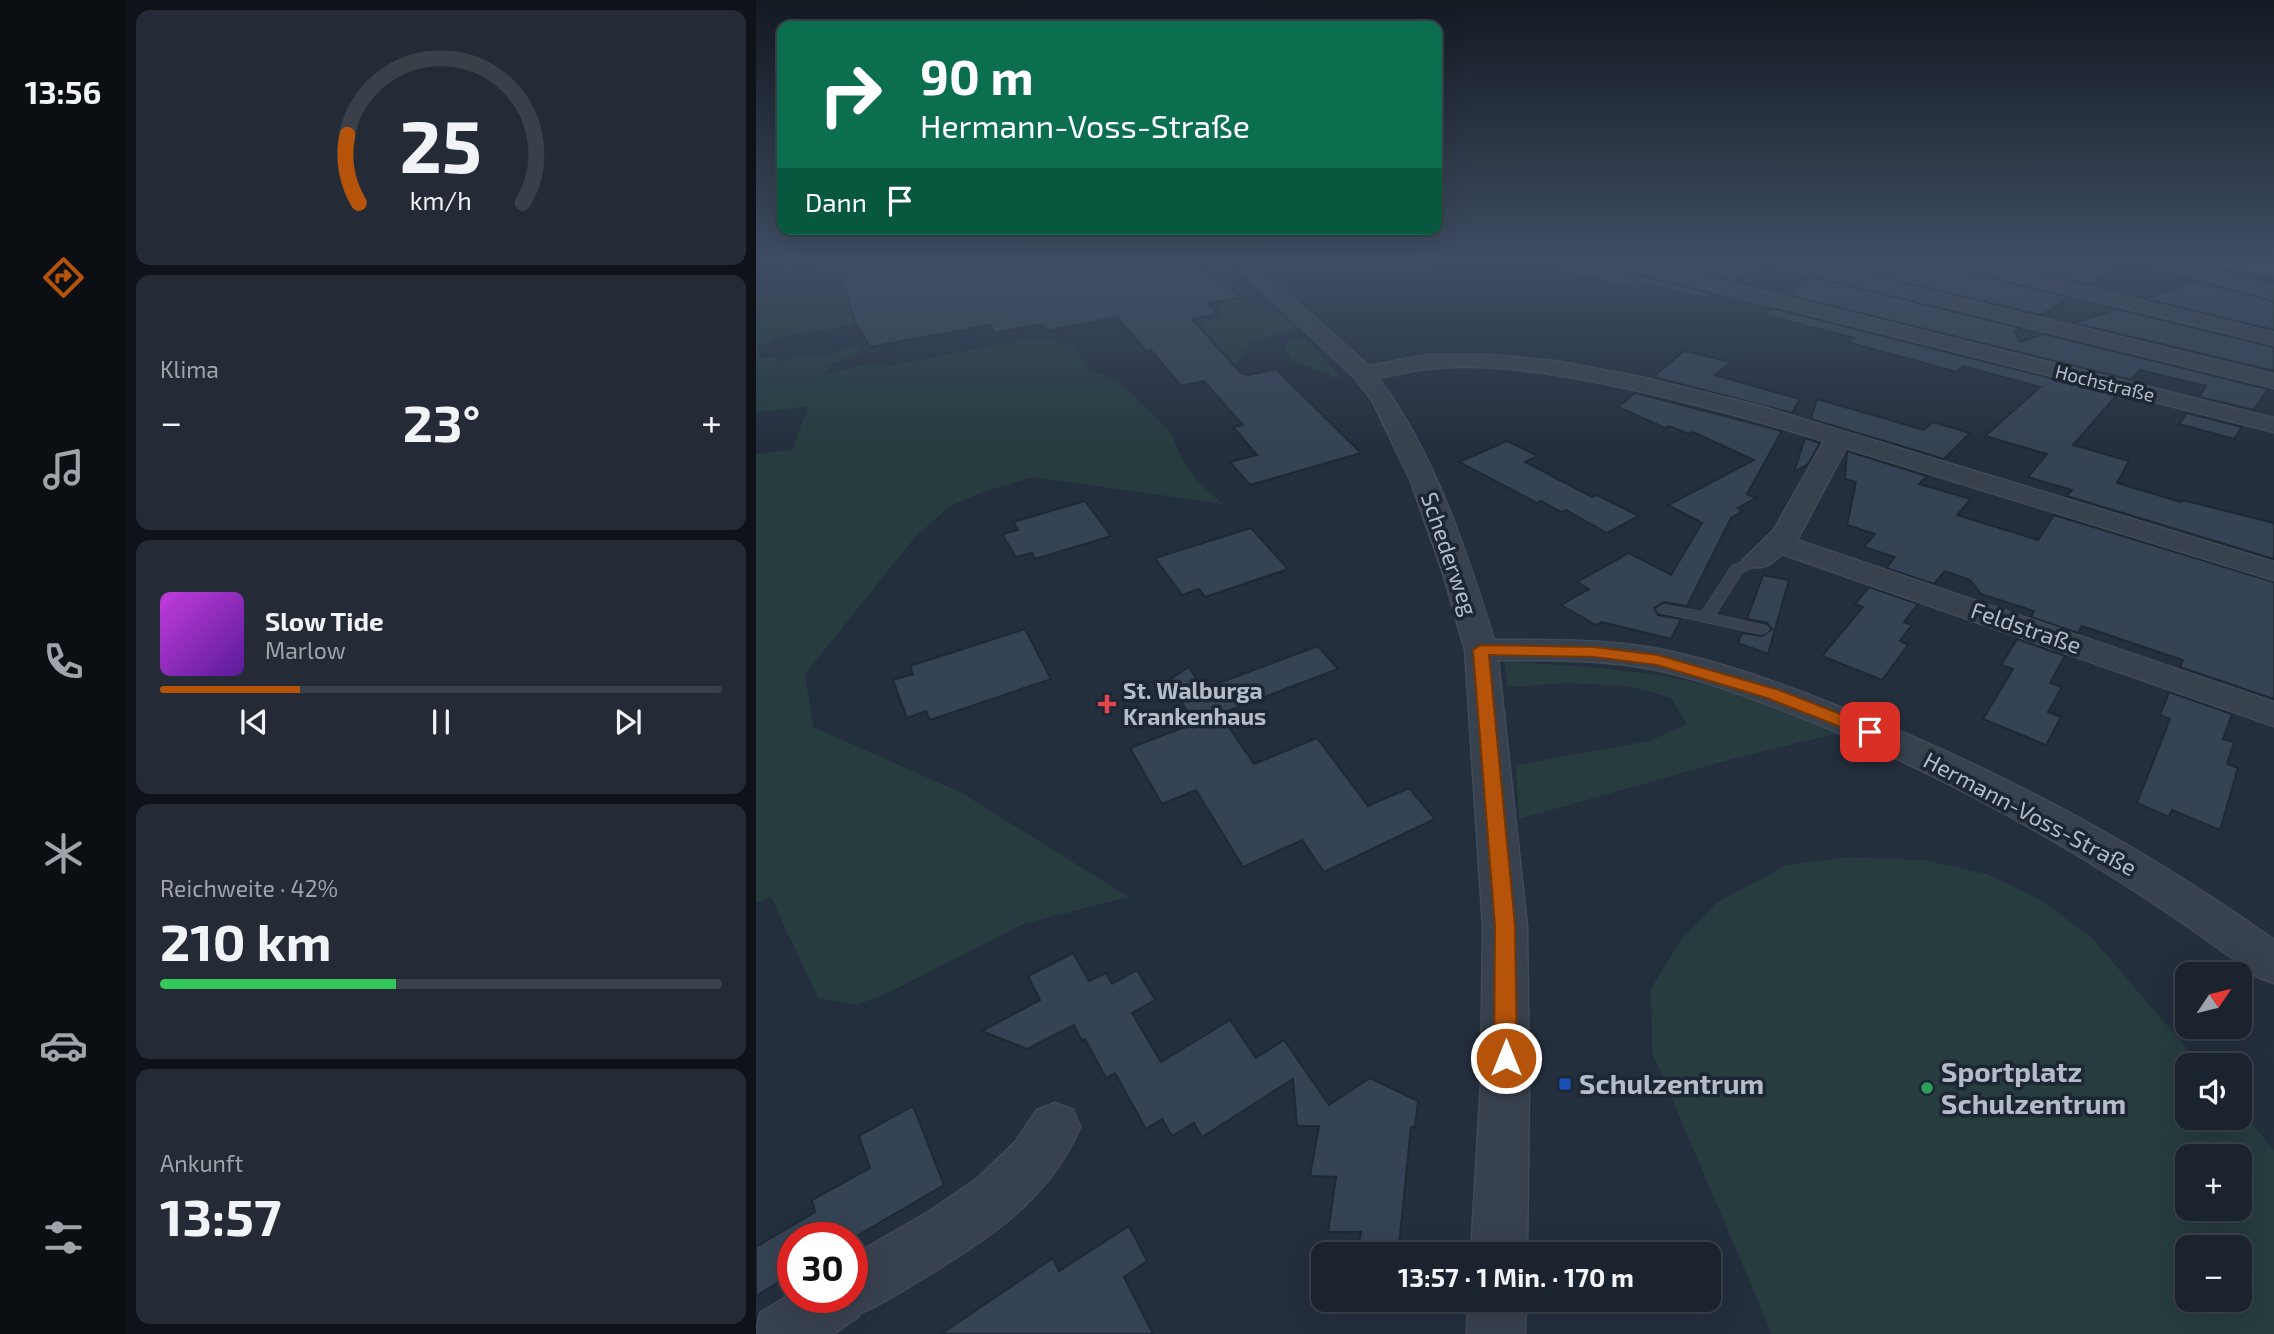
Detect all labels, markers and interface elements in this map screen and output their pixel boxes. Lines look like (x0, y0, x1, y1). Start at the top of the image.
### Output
text: 90 m (920, 46, 1034, 105)
icon: right (805, 49, 896, 140)
text: 13:56 (25, 72, 101, 110)
text: 25 (400, 101, 482, 189)
text: Hermann-Voss-Straße (920, 106, 1250, 144)
icon: arrive (881, 182, 919, 220)
text: km/h (410, 185, 472, 215)
text: Dann (805, 186, 867, 217)
icon: directions (39, 253, 88, 302)
text: Klima (160, 355, 219, 383)
street label: Hochstraße (2053, 359, 2157, 406)
text: 23° (403, 390, 480, 452)
text: − (160, 398, 182, 444)
text: + (701, 398, 722, 444)
icon: music (39, 445, 88, 494)
street label: Schederweg (1416, 488, 1484, 619)
street label: Feldstraße (1968, 595, 2085, 659)
text: Slow Tide (265, 605, 384, 636)
text: Marlow (265, 636, 346, 664)
icon: phone (39, 637, 88, 686)
place label: St. Walburga Krankenhaus (1123, 676, 1266, 730)
marker: St. Walburga Krankenhaus (1097, 694, 1117, 714)
pin (1840, 702, 1900, 762)
icon: previous (235, 703, 273, 741)
icon: pause (422, 703, 460, 741)
icon: next (609, 703, 647, 741)
icon: arrive (1851, 713, 1889, 751)
street label: Hermann-Voss-Straße (1919, 745, 2142, 881)
icon: climate (39, 829, 88, 878)
text: Reichweite · 42% (160, 874, 338, 902)
text: 210 km (160, 909, 332, 971)
north arrow (2175, 962, 2252, 1040)
map controls (2175, 962, 2252, 1312)
icon: car (39, 1021, 88, 1070)
position arrow (1469, 1021, 1543, 1095)
button: sound (2175, 1053, 2252, 1130)
place label: Sportplatz Schulzentrum (1941, 1054, 2126, 1120)
place label: Schulzentrum (1579, 1066, 1764, 1100)
marker: Schulzentrum (1557, 1076, 1573, 1092)
marker: Sportplatz Schulzentrum (1919, 1080, 1935, 1096)
button: + (2175, 1144, 2252, 1221)
text: Ankunft (160, 1149, 243, 1177)
text: 13:57 (160, 1184, 281, 1246)
icon: filters (39, 1213, 88, 1262)
speed limit sign: 30 (777, 1222, 868, 1313)
button: − (2175, 1235, 2252, 1312)
text: 13:57 · 1 Min. · 170 m (1398, 1261, 1634, 1292)

